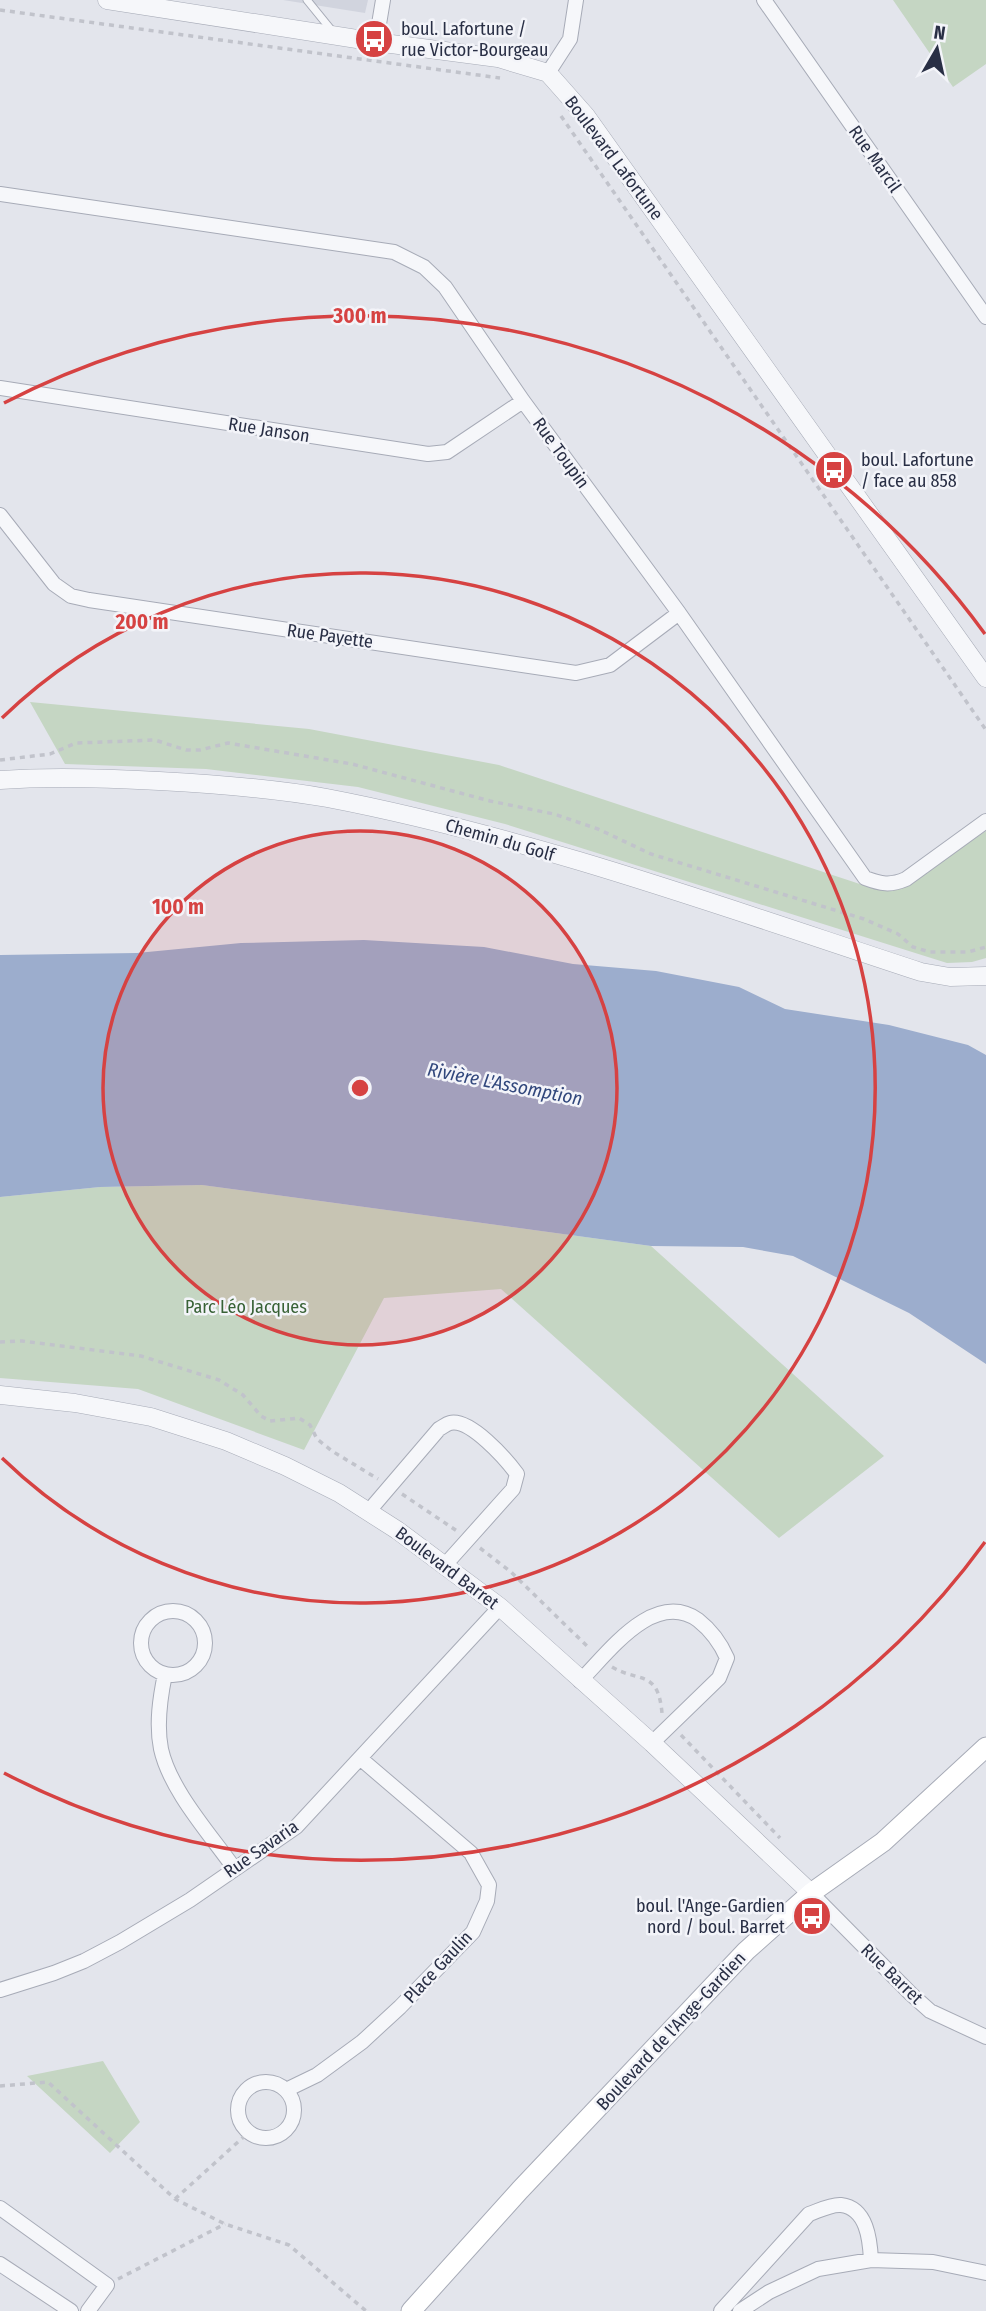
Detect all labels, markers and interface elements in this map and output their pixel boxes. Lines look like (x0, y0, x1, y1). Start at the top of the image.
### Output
north arrow (902, 14, 972, 84)
bus stop icon: boul. Lafortune / rue Victor-Bourgeau (353, 18, 395, 60)
place label: boul. Lafortune / rue Victor-Bourgeau (401, 18, 549, 61)
text: N (932, 20, 947, 45)
street label: Boulevard Lafortune (560, 92, 668, 225)
street label: Rue Marcil (844, 121, 906, 197)
text: 300 m (332, 303, 387, 329)
street label: Rue Janson (227, 413, 311, 447)
street label: Rue Toupin (528, 413, 594, 493)
bus stop icon: boul. Lafortune / face au 858 (813, 449, 855, 491)
place label: boul. Lafortune / face au 858 (861, 449, 974, 492)
text: 200 m (114, 609, 169, 635)
street label: Rue Payette (286, 619, 375, 653)
street label: Chemin du Golf (443, 814, 559, 867)
text: 100 m (152, 894, 204, 920)
water label: Rivière L'Assomption (425, 1058, 585, 1110)
centre of rings (348, 1076, 372, 1100)
park label: Parc Léo Jacques (185, 1296, 307, 1318)
street label: Boulevard Barret (391, 1522, 503, 1614)
street label: Rue Savaria (219, 1815, 303, 1883)
place label: boul. l'Ange-Gardien nord / boul. Barret (636, 1895, 785, 1938)
bus stop icon: boul. l'Ange-Gardien nord / boul. Barret (791, 1895, 833, 1937)
street label: Place Gaulin (399, 1926, 477, 2008)
street label: Rue Barret (856, 1939, 928, 2009)
street label: Boulevard de l'Ange-Gardien (592, 1947, 750, 2115)

